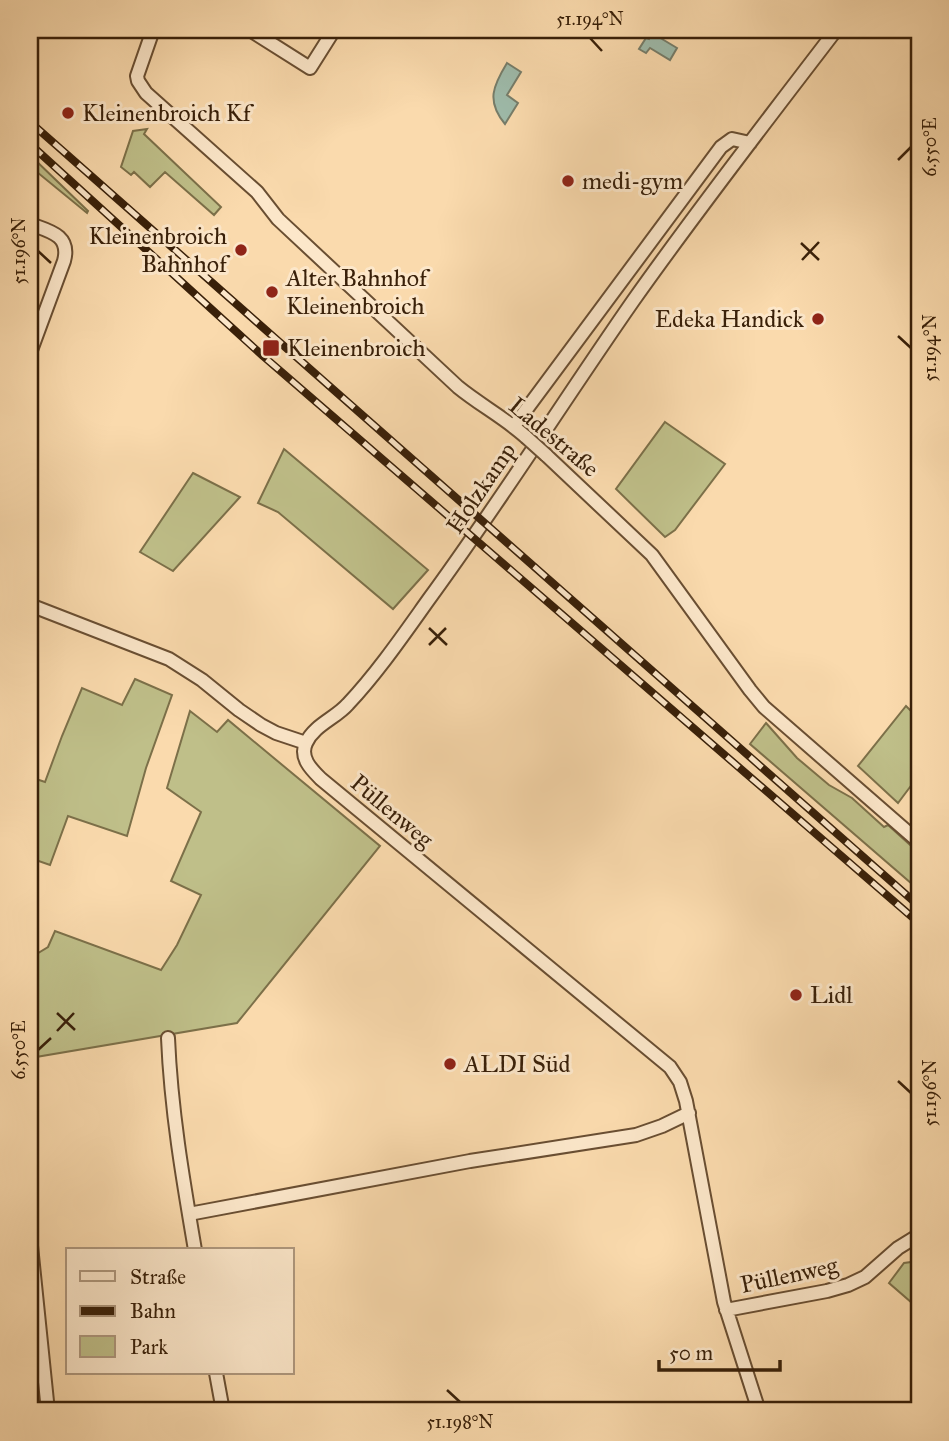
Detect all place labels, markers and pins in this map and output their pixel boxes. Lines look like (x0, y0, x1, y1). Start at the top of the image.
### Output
place label: Kleinenbroich Kf (82, 98, 255, 128)
marker: Kleinenbroich Kf (60, 105, 76, 121)
place label: medi-gym (582, 166, 683, 196)
marker: medi-gym (560, 173, 576, 189)
place label: Kleinenbroich Bahnhof (88, 221, 231, 279)
marker: Kleinenbroich Bahnhof (233, 242, 249, 258)
place label: Alter Bahnhof Kleinenbroich (285, 263, 431, 321)
marker: Alter Bahnhof Kleinenbroich (264, 284, 280, 300)
place label: Edeka Handick (655, 304, 805, 334)
marker: Edeka Handick (810, 311, 826, 327)
place label: Kleinenbroich (287, 333, 426, 363)
marker: Kleinenbroich (261, 338, 281, 358)
place label: Lidl (810, 980, 853, 1010)
marker: Lidl (788, 987, 804, 1003)
place label: ALDI Süd (463, 1049, 571, 1079)
marker: ALDI Süd (442, 1056, 458, 1072)

